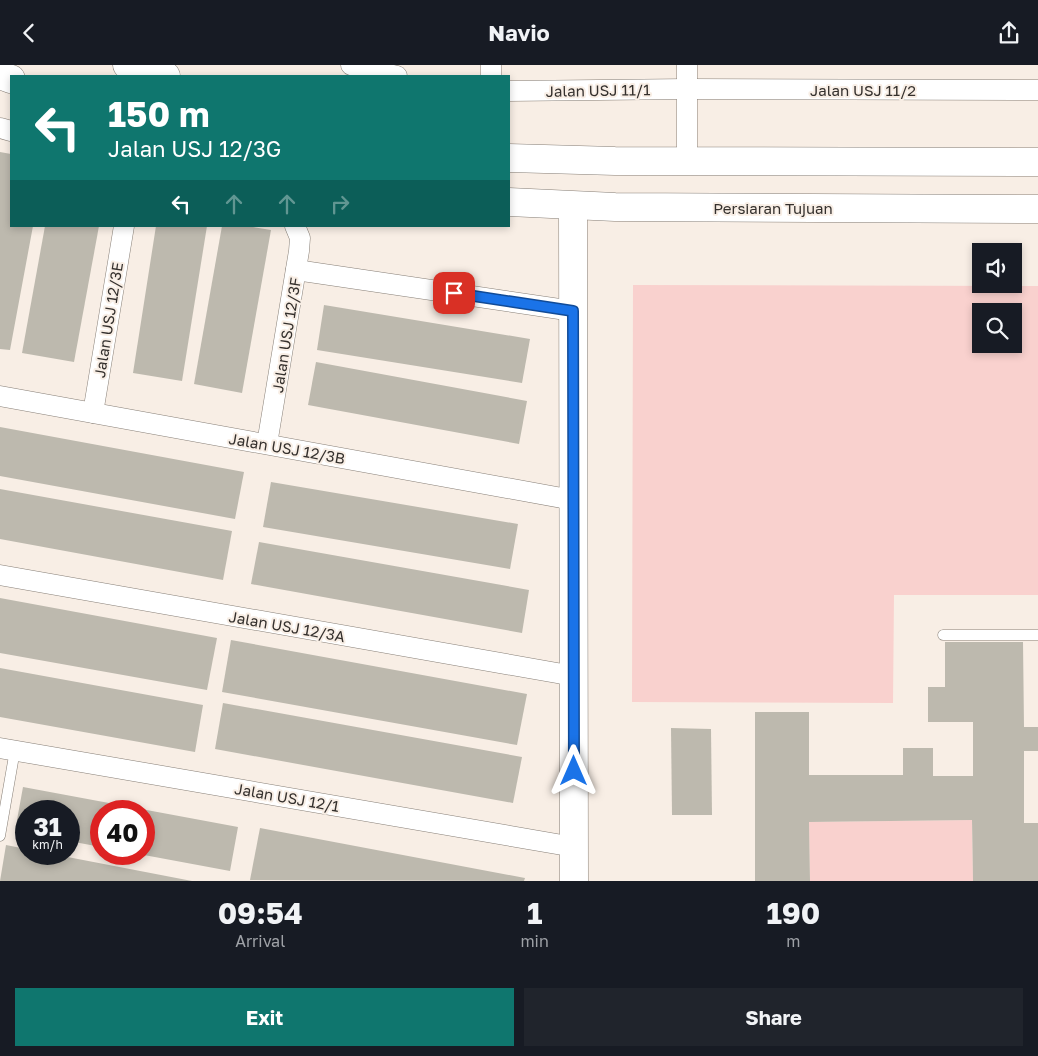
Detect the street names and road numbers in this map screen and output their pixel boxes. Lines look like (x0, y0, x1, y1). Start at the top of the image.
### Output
street label: Jalan USJ 11/1 (545, 80, 651, 100)
street label: Jalan USJ 11/2 (810, 81, 916, 99)
street label: Persiaran Tujuan (713, 199, 833, 217)
street label: Jalan USJ 12/3E (90, 261, 126, 379)
street label: Jalan USJ 12/3F (268, 276, 304, 394)
street label: Jalan USJ 12/3B (227, 429, 347, 467)
street label: Jalan USJ 12/3A (227, 607, 347, 645)
street label: Jalan USJ 12/1 (233, 779, 341, 815)

